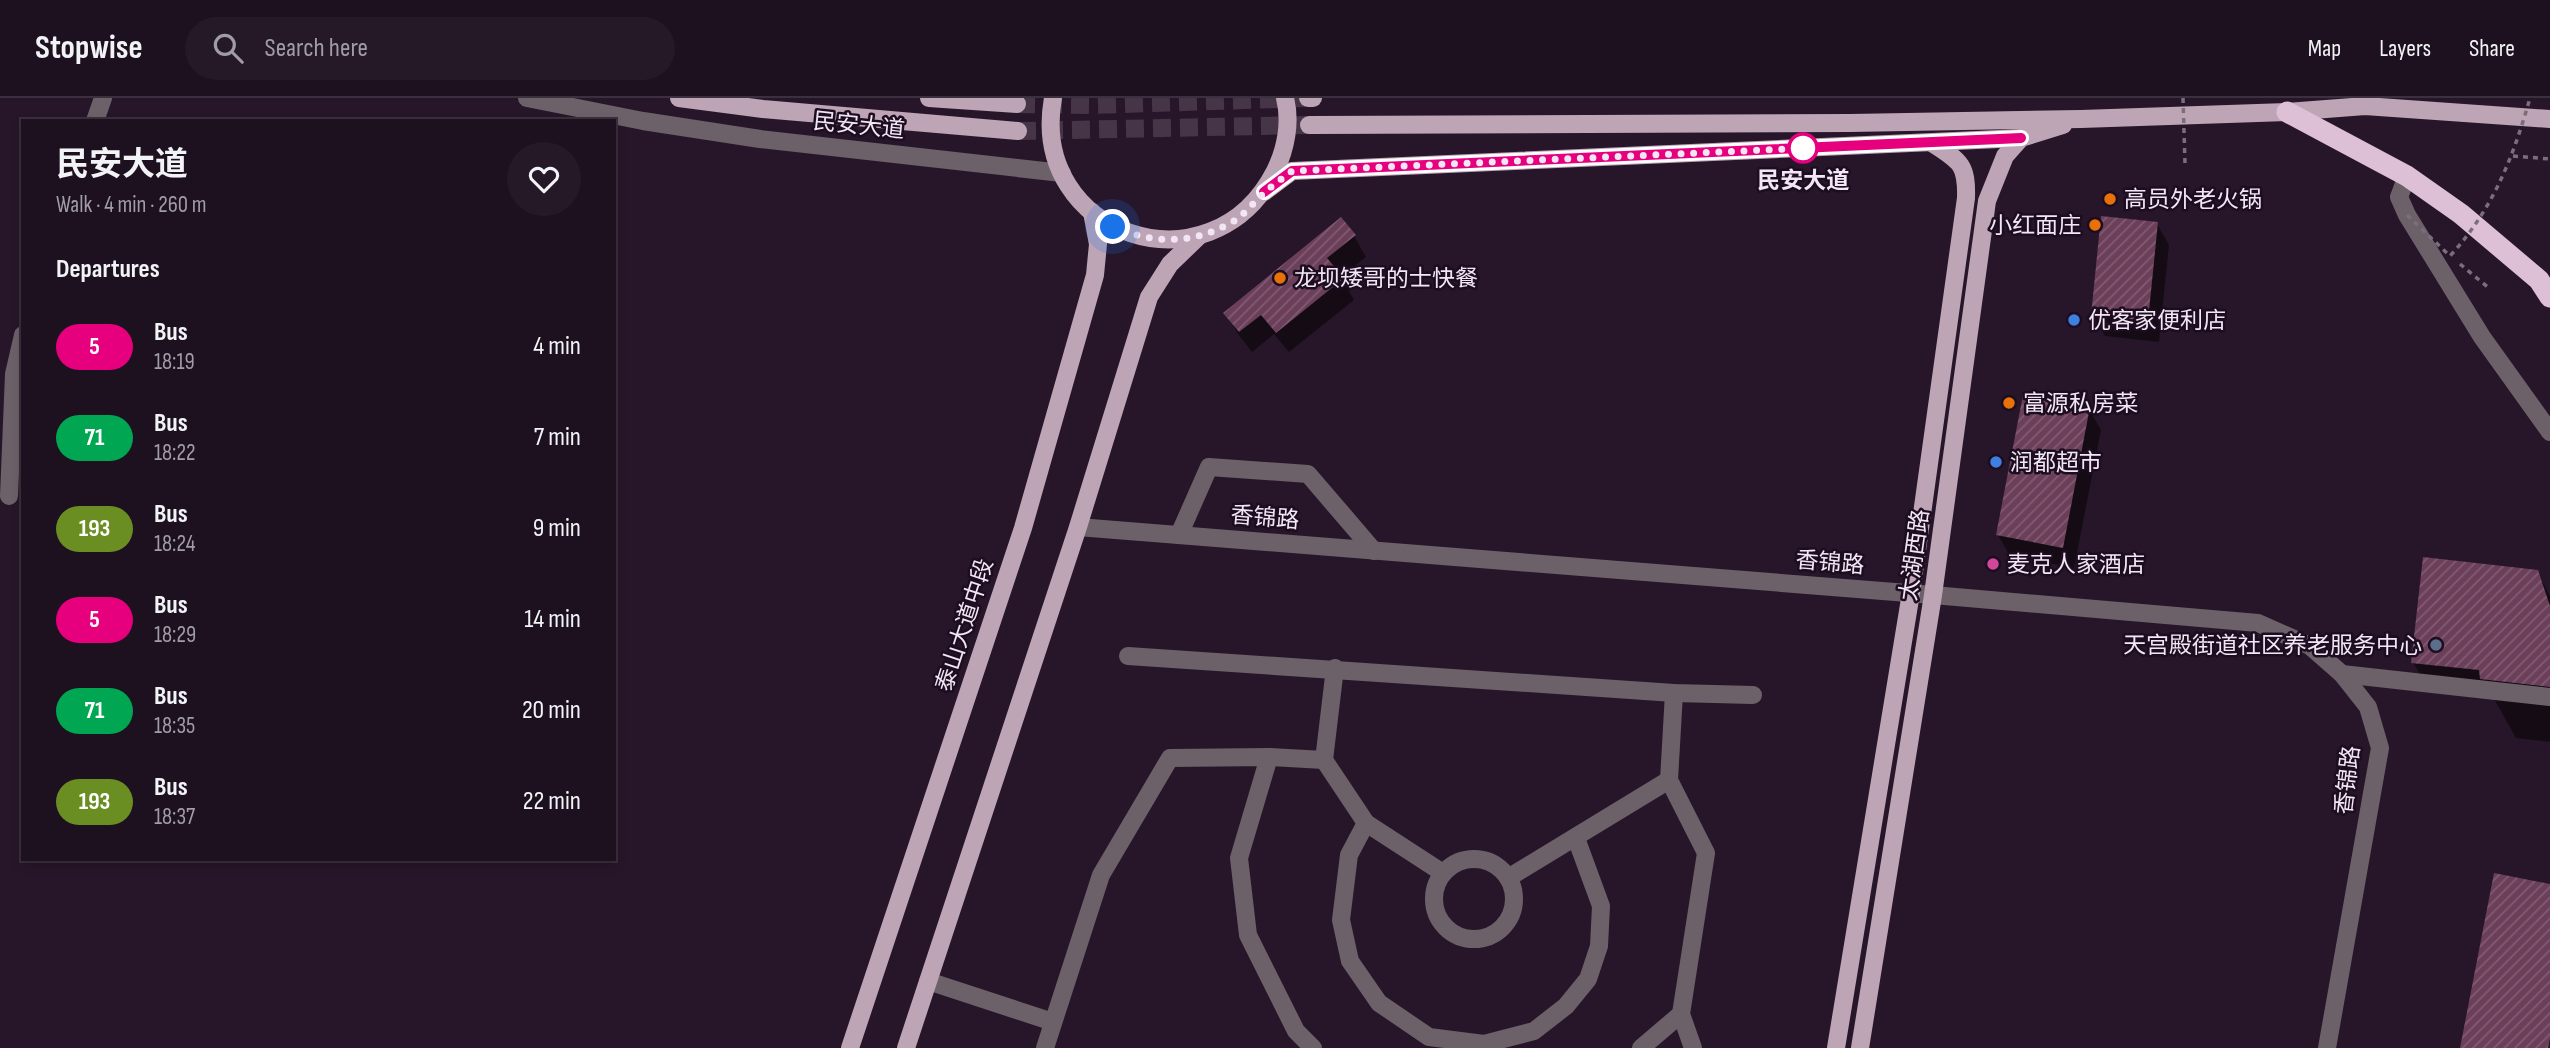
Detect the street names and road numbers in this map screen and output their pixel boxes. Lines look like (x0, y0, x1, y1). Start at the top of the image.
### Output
street label: 民安大道 (812, 107, 906, 145)
street label: 香锦路 (1229, 501, 1301, 535)
street label: 太湖西路 (1895, 508, 1935, 603)
street label: 香锦路 (1794, 546, 1866, 580)
street label: 泰山大道中段 (930, 555, 1000, 695)
street label: 香锦路 (2330, 744, 2366, 816)

